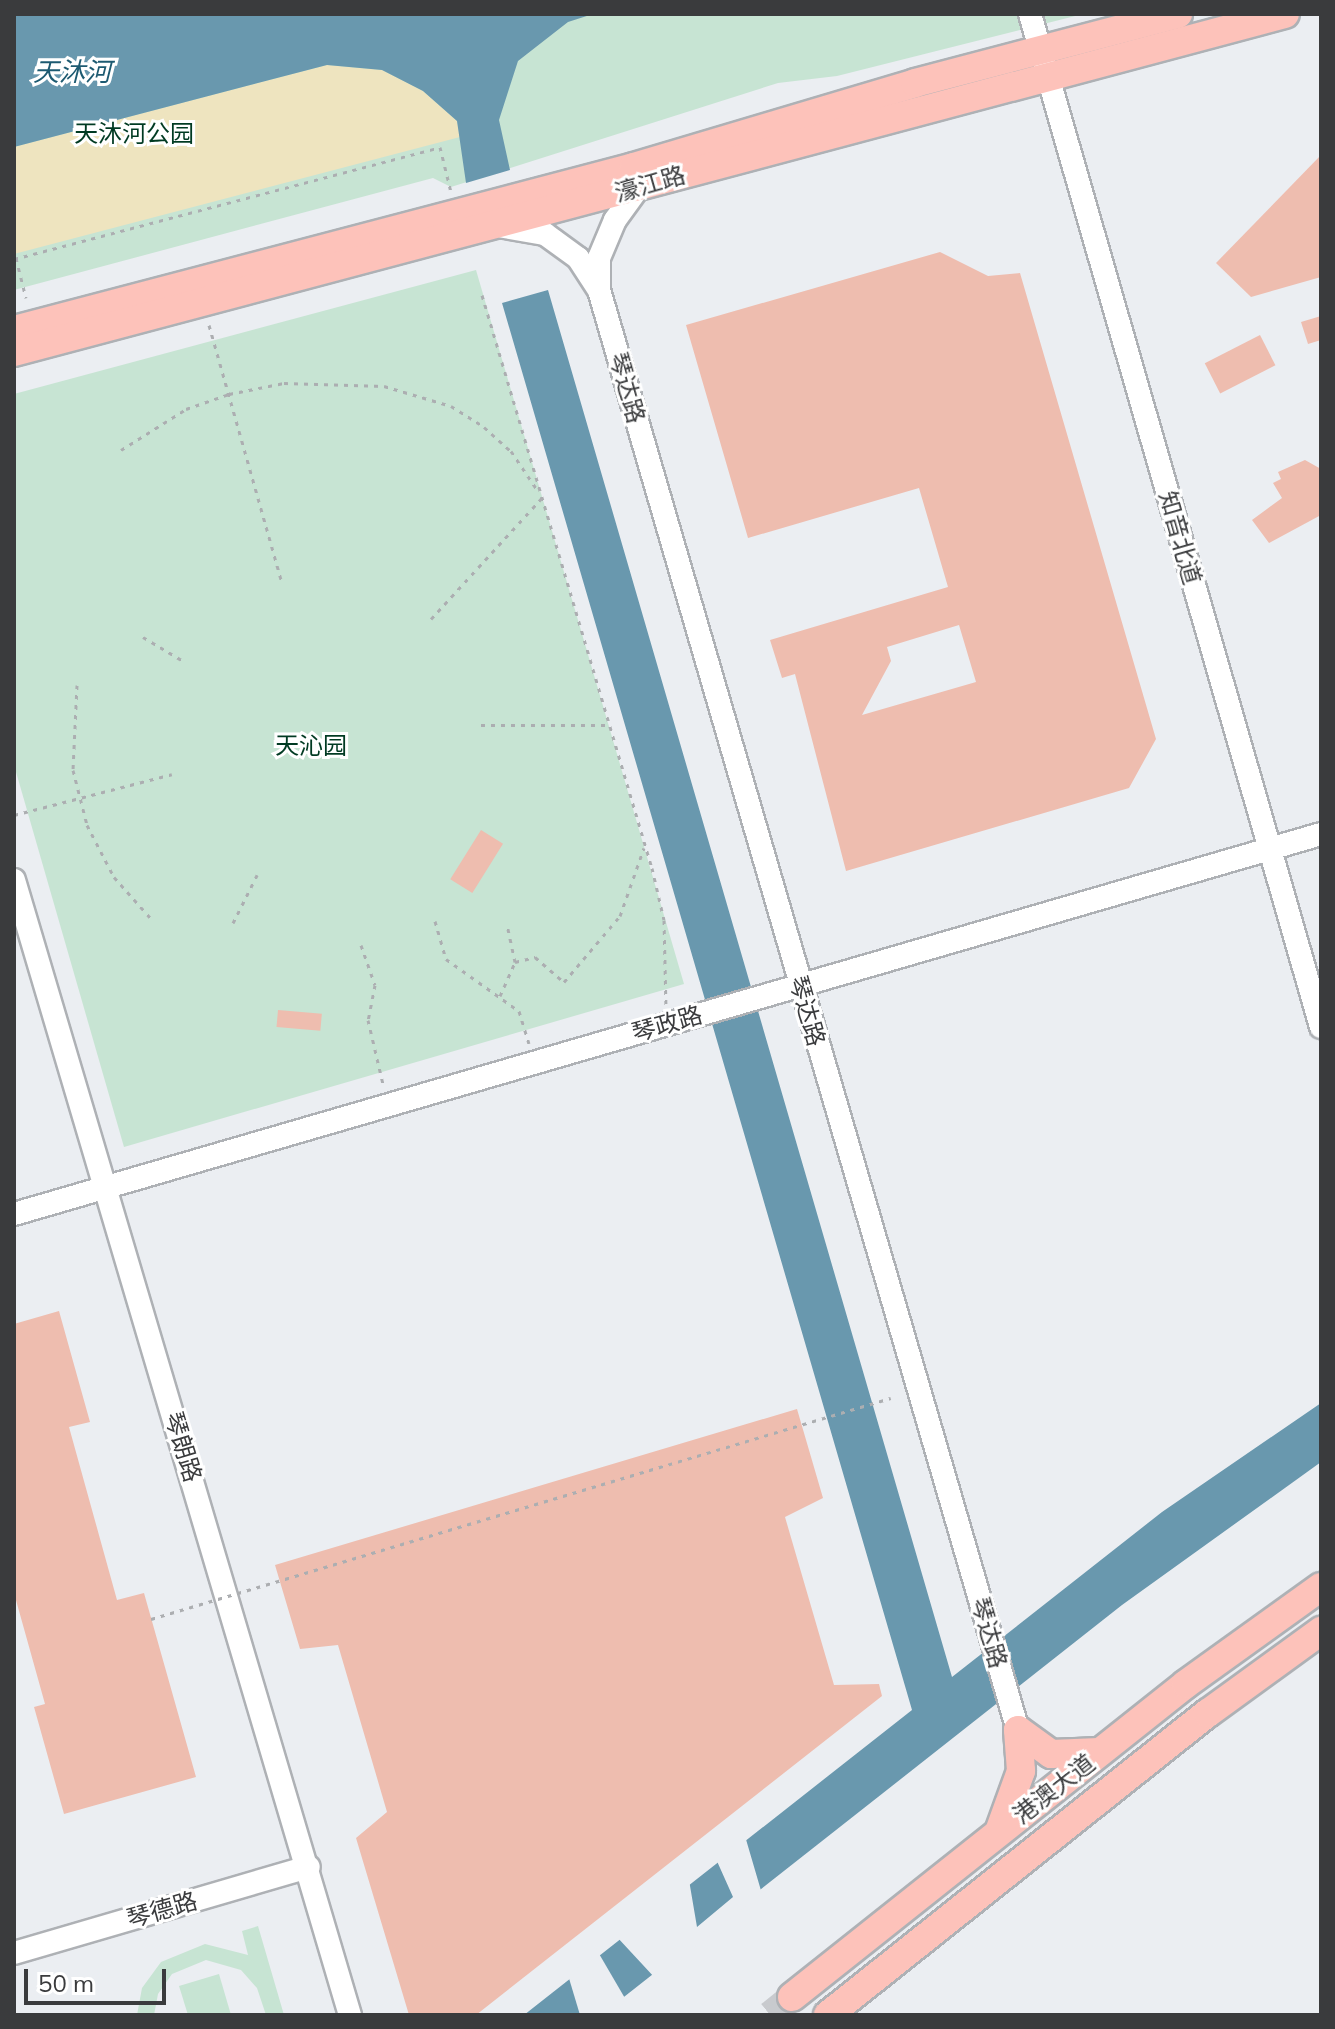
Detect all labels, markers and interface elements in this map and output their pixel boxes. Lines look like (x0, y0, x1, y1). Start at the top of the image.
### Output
water label: 天沐河 (33, 56, 111, 88)
park label: 天沐河公园 (74, 120, 194, 148)
street label: 濠江路 (611, 160, 689, 208)
street label: 琴达路 (603, 349, 651, 427)
street label: 知音北道 (1153, 488, 1207, 588)
park label: 天沁园 (275, 732, 347, 760)
street label: 琴达路 (783, 972, 831, 1050)
street label: 琴政路 (628, 1000, 706, 1048)
street label: 琴朗路 (159, 1408, 207, 1486)
street label: 琴达路 (965, 1594, 1013, 1672)
street label: 港澳大道 (1007, 1748, 1101, 1830)
street label: 琴德路 (123, 1886, 201, 1934)
scale bar (28, 1953, 170, 2003)
text: 50 m (38, 1968, 94, 1998)

